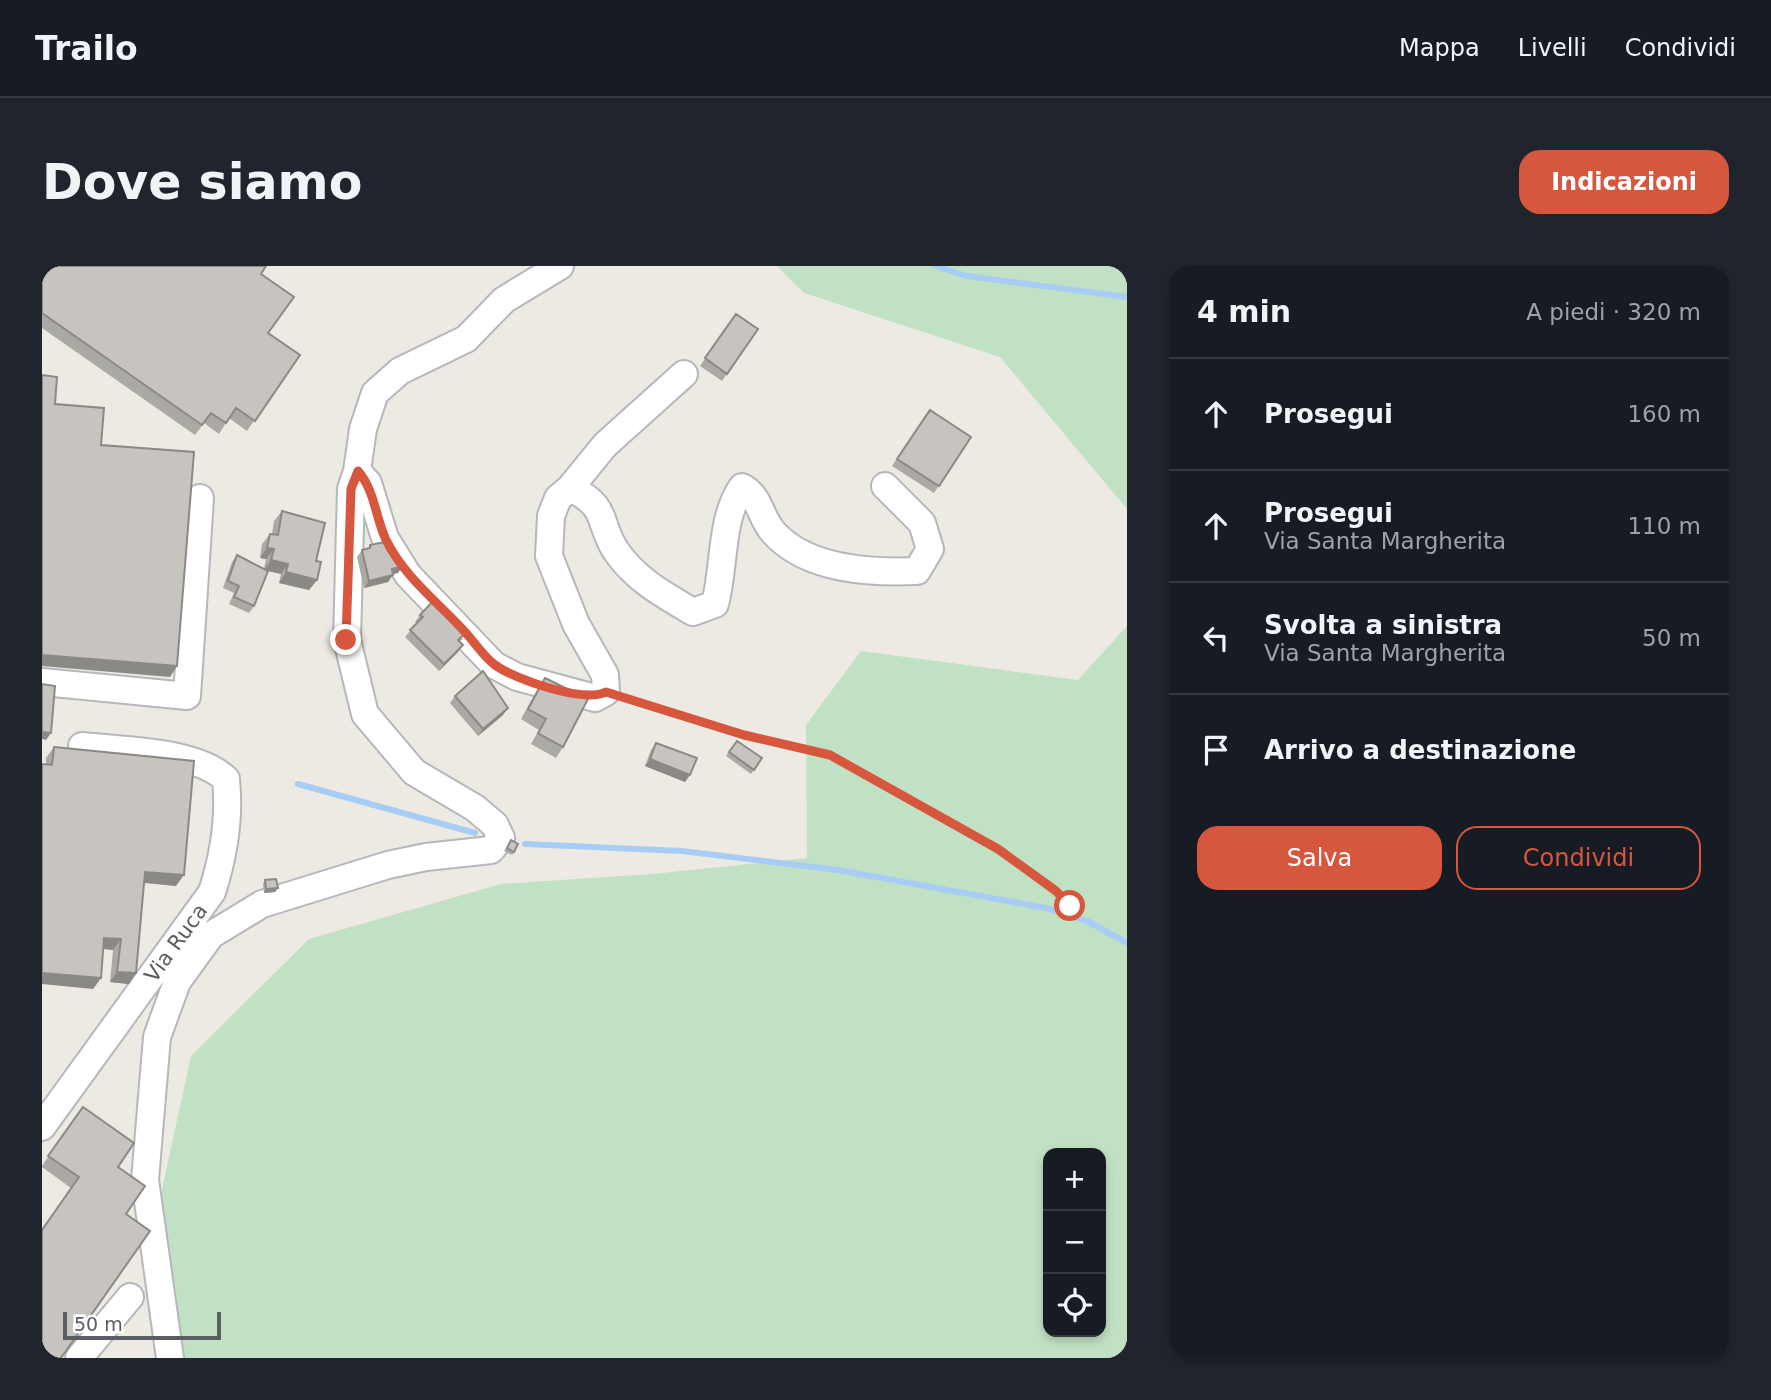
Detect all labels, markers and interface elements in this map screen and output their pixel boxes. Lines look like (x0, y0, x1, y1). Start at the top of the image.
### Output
text: Trailo (35, 29, 138, 68)
text: Mappa (1399, 34, 1480, 62)
text: Livelli (1518, 34, 1587, 62)
text: Condividi (1625, 34, 1736, 62)
button: Indicazioni (1519, 150, 1729, 214)
text: Dove siamo (42, 154, 362, 211)
text: 4 min (1197, 294, 1291, 329)
text: A piedi · 320 m (1526, 299, 1701, 325)
icon: ahead (1197, 395, 1235, 433)
text: Prosegui (1264, 399, 1393, 429)
text: 160 m (1627, 401, 1701, 427)
text: Prosegui (1264, 498, 1393, 528)
icon: ahead (1197, 507, 1235, 545)
text: 110 m (1627, 513, 1701, 539)
text: Via Santa Margherita (1264, 528, 1506, 554)
text: Svolta a sinistra (1264, 610, 1502, 640)
icon: left (1197, 619, 1235, 657)
route end (330, 624, 361, 655)
text: 50 m (1642, 625, 1701, 651)
text: Via Santa Margherita (1264, 640, 1506, 666)
icon: arrive (1197, 731, 1235, 769)
text: Arrivo a destinazione (1264, 735, 1576, 765)
button: Salva (1197, 826, 1442, 890)
button: Condividi (1456, 826, 1701, 890)
route start (1054, 890, 1085, 921)
street label: Via Ruca (140, 899, 212, 987)
map controls (1043, 1148, 1106, 1337)
button: + (1043, 1148, 1106, 1211)
button: − (1043, 1211, 1106, 1274)
button: locate (1043, 1274, 1106, 1337)
scale bar (63, 1309, 220, 1341)
text: 50 m (74, 1313, 123, 1335)

